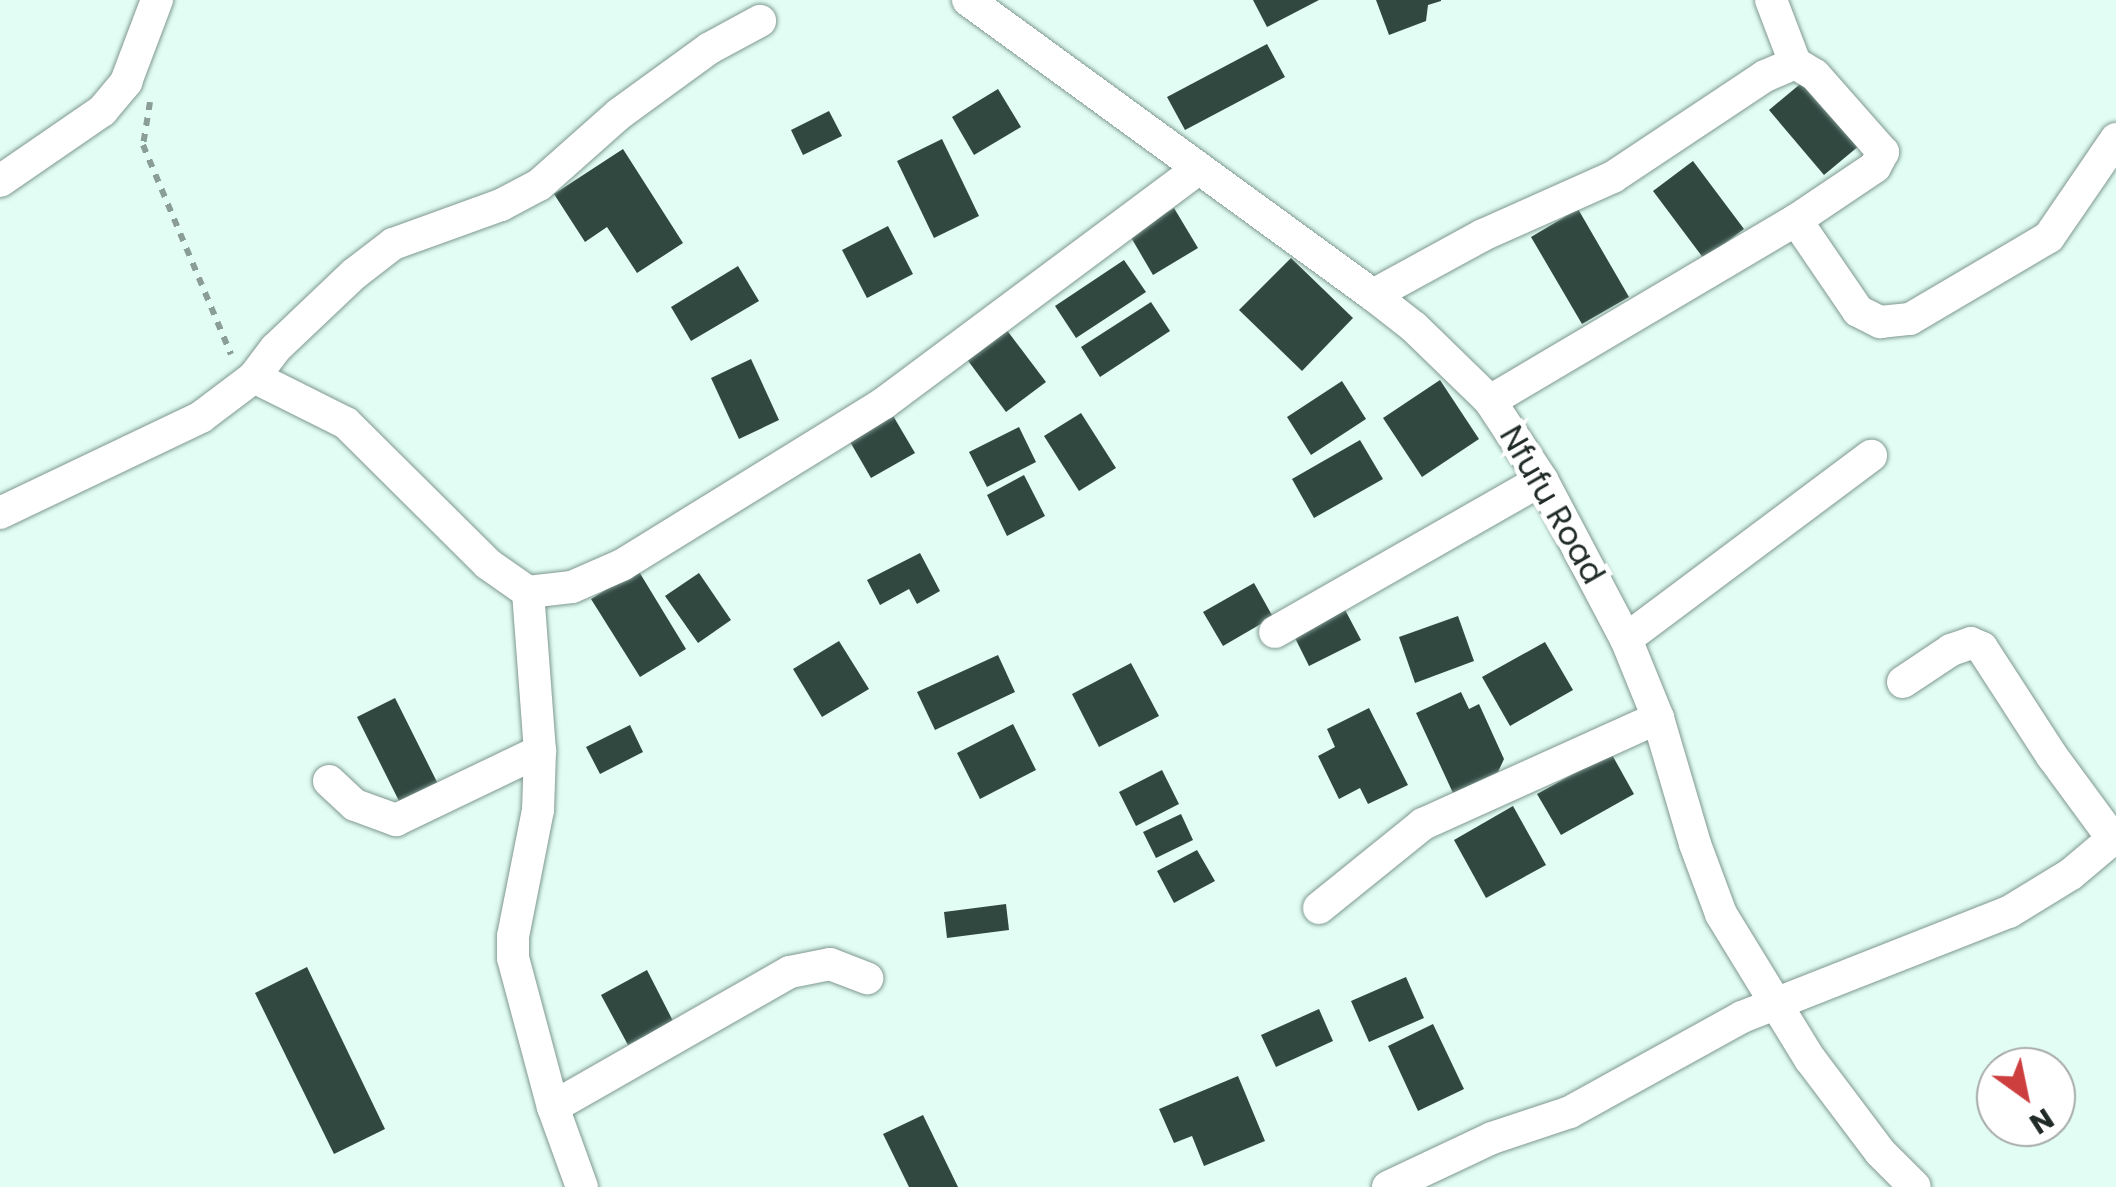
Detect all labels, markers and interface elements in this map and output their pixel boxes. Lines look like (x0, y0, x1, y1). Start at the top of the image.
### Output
street label: Nfufu Road (1491, 419, 1613, 591)
north arrow (1976, 1047, 2076, 1147)
text: N (2022, 1099, 2061, 1143)

